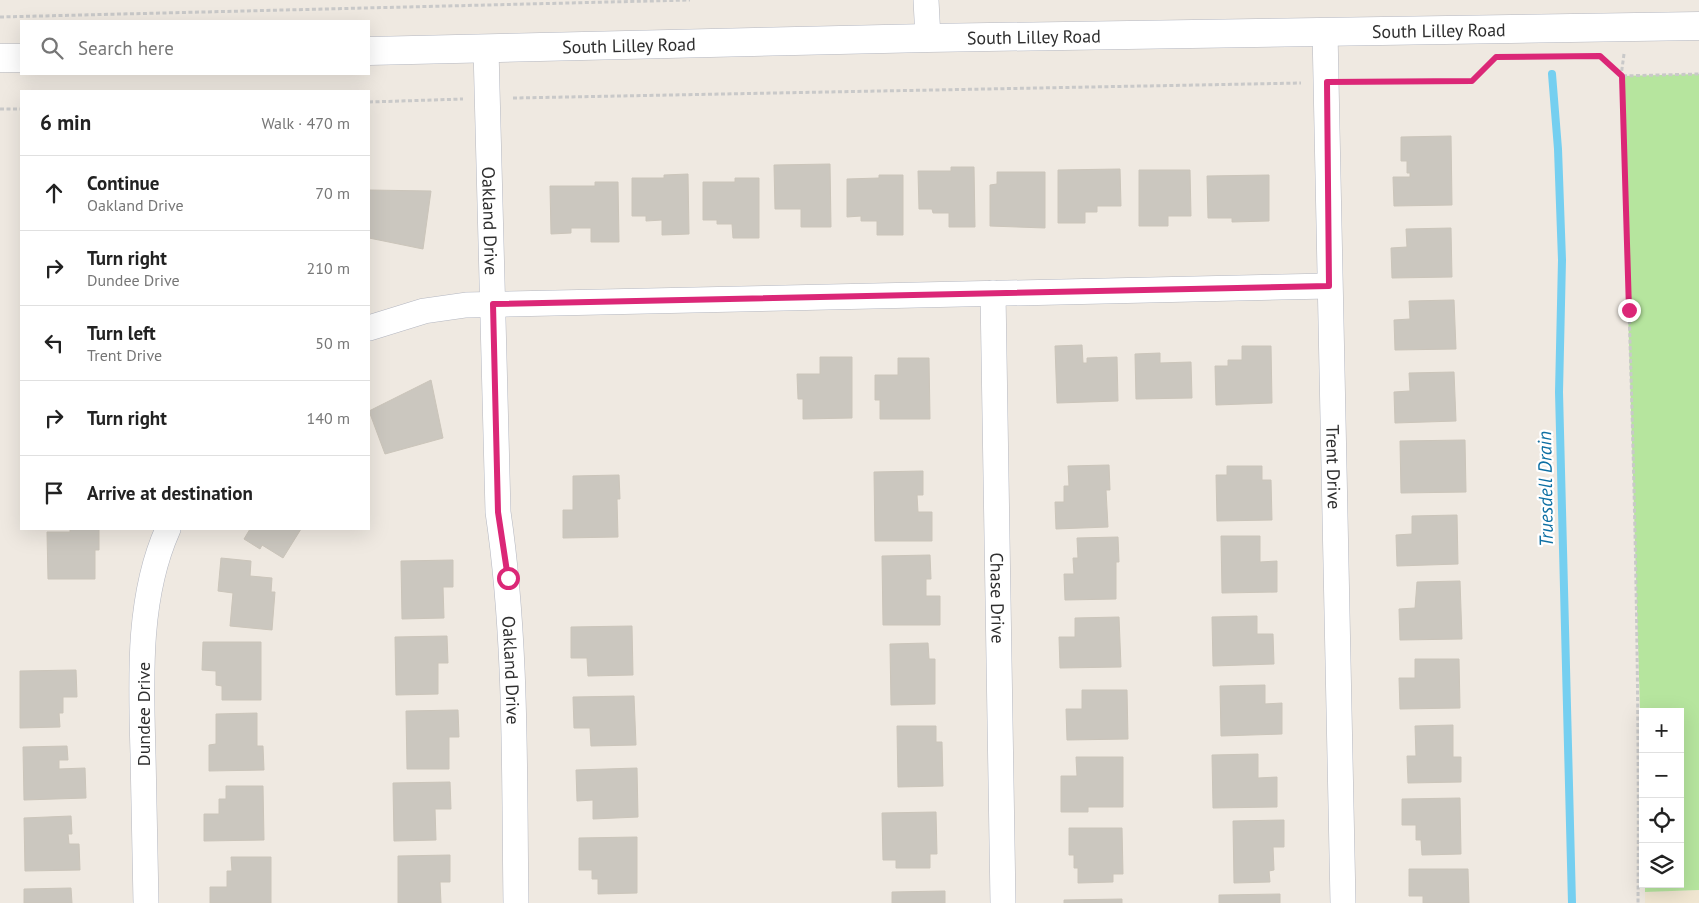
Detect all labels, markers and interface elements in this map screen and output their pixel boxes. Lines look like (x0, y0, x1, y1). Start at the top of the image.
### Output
street label: South Lilley Road (1372, 18, 1506, 43)
search box (20, 20, 370, 75)
street label: South Lilley Road (967, 24, 1101, 49)
street label: South Lilley Road (562, 32, 696, 58)
icon: search (38, 34, 66, 62)
text: Search here (78, 36, 174, 60)
text: 6 min (40, 109, 91, 136)
text: Walk · 470 m (261, 113, 350, 133)
street label: Oakland Drive (478, 166, 503, 276)
text: Continue (87, 171, 159, 195)
icon: ahead (40, 179, 68, 207)
text: 70 m (315, 183, 350, 203)
text: Oakland Drive (87, 195, 184, 215)
text: Turn right (87, 246, 167, 270)
icon: right (40, 254, 68, 282)
text: 210 m (307, 258, 350, 278)
text: Dundee Drive (87, 270, 180, 290)
route end (1618, 299, 1641, 322)
text: Turn left (87, 321, 156, 345)
icon: left (40, 329, 68, 357)
text: 50 m (315, 333, 350, 353)
text: Trent Drive (87, 345, 162, 365)
icon: right (40, 404, 68, 432)
text: Turn right (87, 406, 167, 430)
text: 140 m (307, 408, 350, 428)
street label: Trent Drive (1322, 424, 1346, 509)
water label: Truesdell Drain (1532, 431, 1558, 547)
icon: arrive (40, 479, 68, 507)
text: Arrive at destination (87, 481, 253, 505)
street label: Chase Drive (986, 552, 1010, 644)
route start (497, 567, 520, 590)
street label: Oakland Drive (498, 615, 525, 725)
street label: Dundee Drive (132, 662, 155, 766)
map controls (1639, 708, 1684, 888)
button: + (1639, 708, 1684, 753)
button: − (1639, 753, 1684, 798)
button: locate (1639, 798, 1684, 843)
button: layers (1639, 843, 1684, 888)

